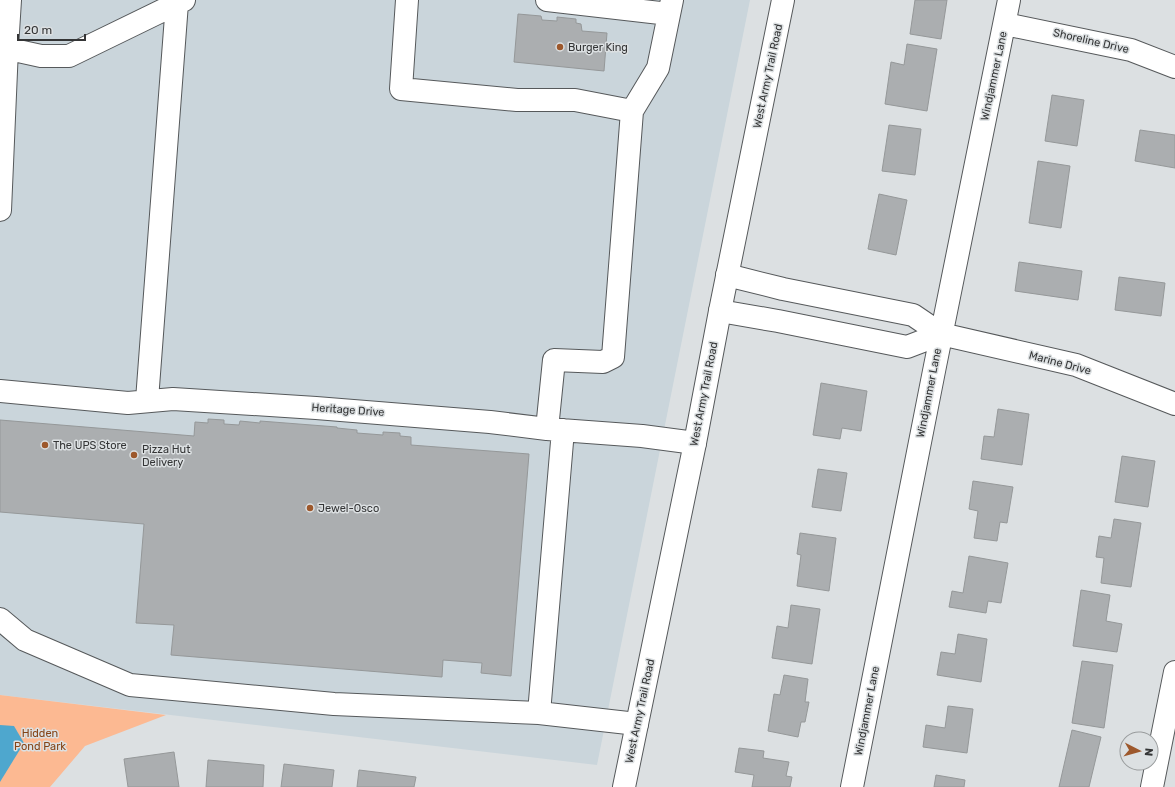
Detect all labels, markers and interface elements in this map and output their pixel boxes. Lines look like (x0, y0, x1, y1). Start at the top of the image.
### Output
scale bar (18, 16, 85, 42)
text: 20 m (24, 23, 52, 37)
street label: West Army Trail Road (751, 23, 785, 129)
street label: Shoreline Drive (1052, 26, 1130, 56)
street label: Windjammer Lane (978, 30, 1010, 122)
place label: Burger King (568, 41, 628, 54)
marker: Burger King (555, 42, 565, 52)
street label: West Army Trail Road (687, 341, 721, 447)
street label: Windjammer Lane (914, 347, 944, 439)
street label: Marine Drive (1028, 348, 1092, 378)
street label: Heritage Drive (311, 401, 385, 419)
place label: The UPS Store (53, 439, 127, 452)
marker: The UPS Store (40, 440, 50, 450)
place label: Pizza Hut Delivery (142, 443, 191, 469)
marker: Pizza Hut Delivery (129, 450, 139, 460)
place label: Jewel-Osco (318, 502, 379, 515)
marker: Jewel-Osco (305, 503, 315, 513)
street label: West Army Trail Road (623, 658, 657, 764)
street label: Windjammer Lane (852, 665, 882, 757)
park label: Hidden Pond Park (14, 727, 66, 753)
north arrow (1119, 731, 1159, 771)
text: N (1142, 747, 1155, 757)

